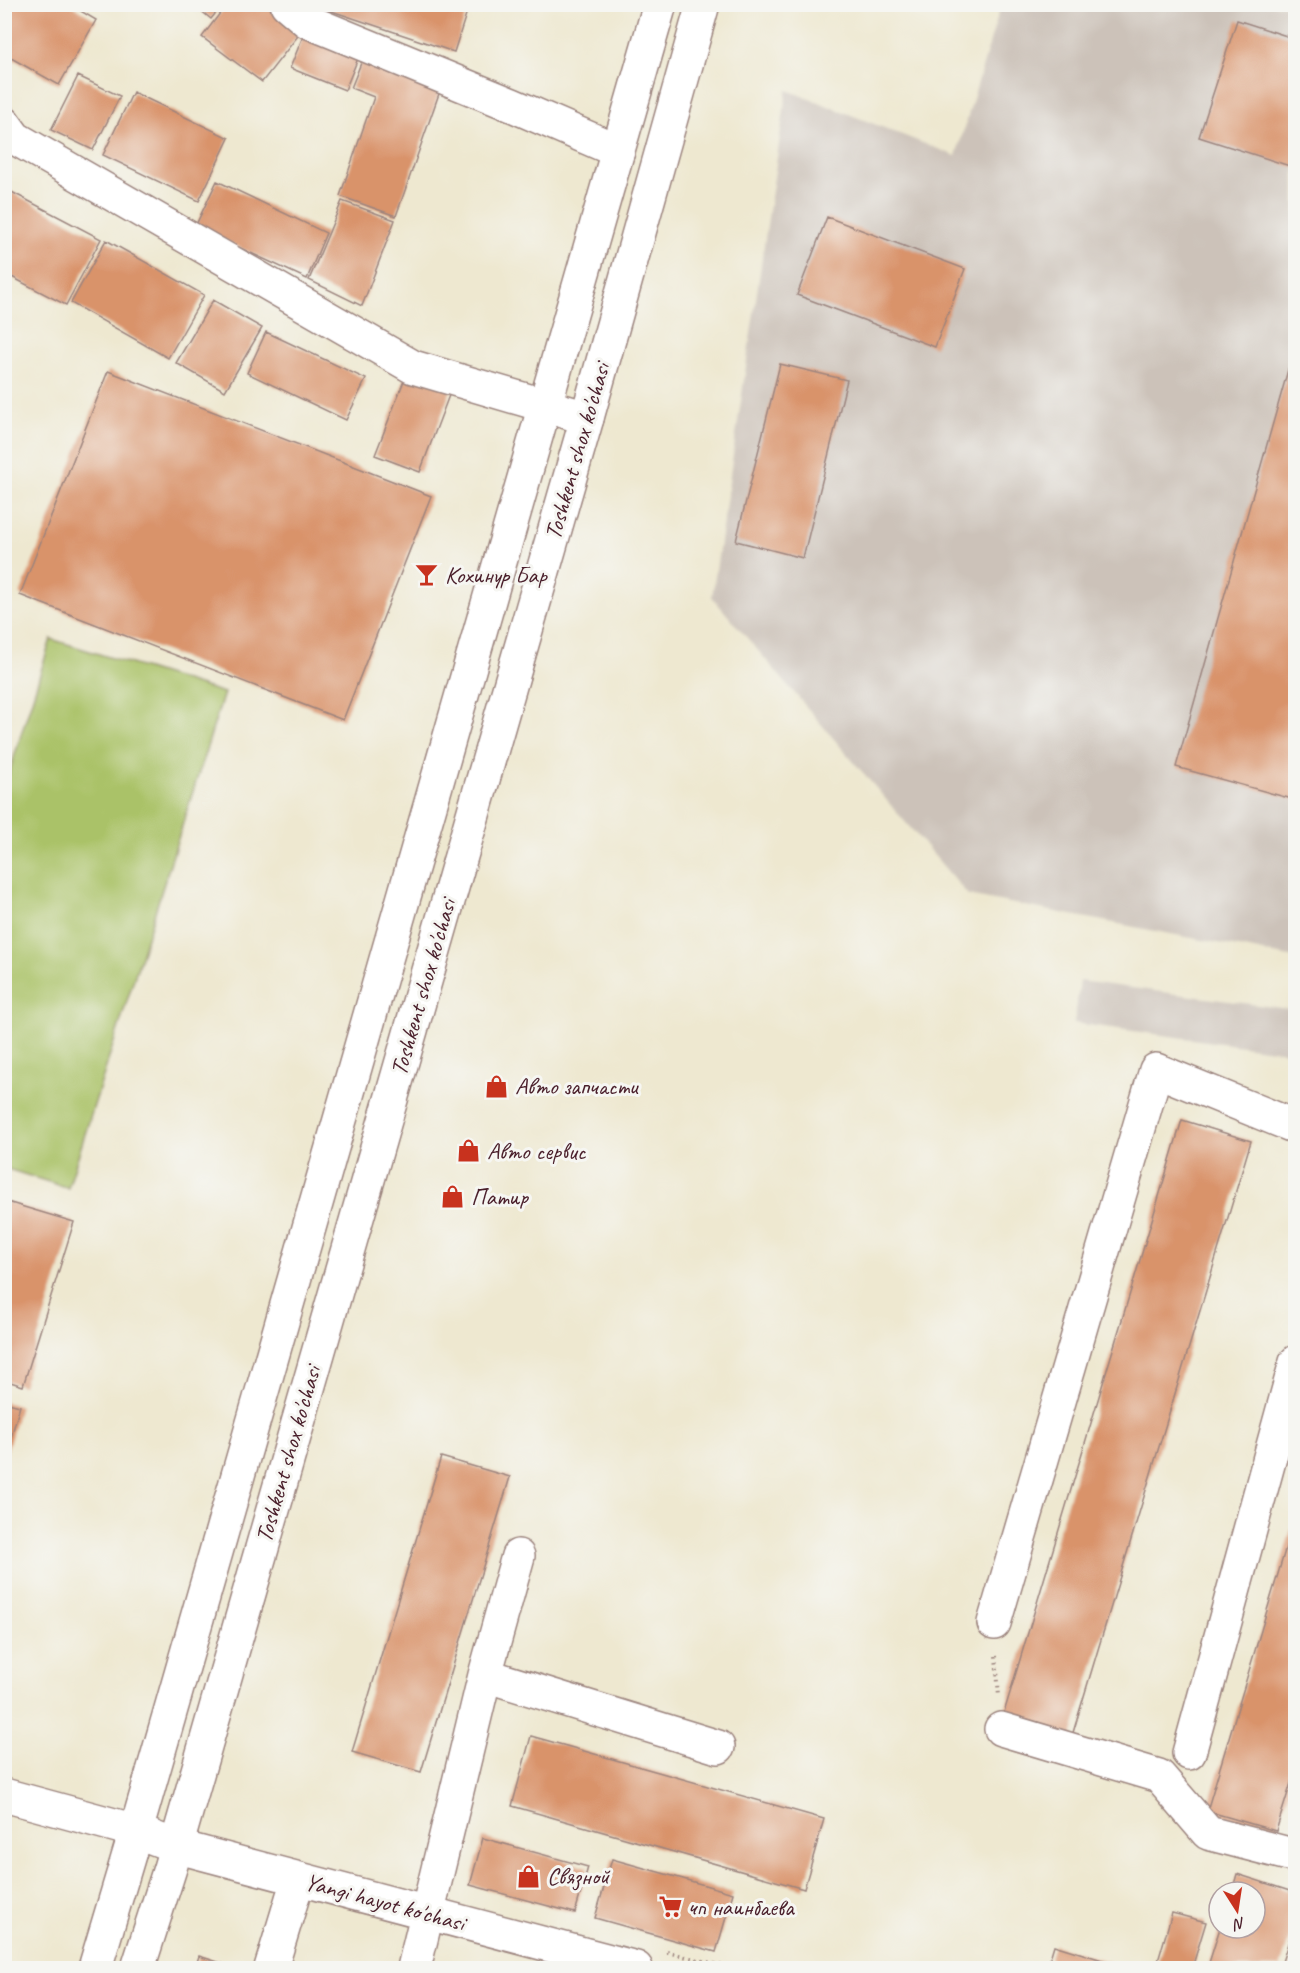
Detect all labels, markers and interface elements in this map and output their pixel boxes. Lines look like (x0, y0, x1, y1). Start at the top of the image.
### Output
street label: Toshkent shox ko'chasi (538, 357, 617, 543)
place label: Кохинур Бар (445, 560, 548, 590)
bar icon: Кохинур Бар (414, 562, 440, 588)
street label: Toshkent shox ko'chasi (384, 893, 463, 1079)
place label: Авто запчасти (515, 1071, 640, 1101)
shop icon: Авто запчасти (484, 1073, 510, 1099)
place label: Авто сервис (487, 1136, 587, 1166)
shop icon: Авто сервис (456, 1138, 482, 1164)
place label: Патир (471, 1182, 530, 1212)
shop icon: Патир (440, 1184, 466, 1210)
street label: Toshkent shox ko'chasi (249, 1360, 328, 1546)
place label: Связной (547, 1861, 611, 1891)
shop icon: Связной (516, 1863, 542, 1889)
street label: Yangi hayot ko'chasi (302, 1866, 471, 1938)
north arrow (1207, 1880, 1267, 1940)
place label: чп наинбаева (688, 1892, 795, 1922)
supermarket icon: чп наинбаева (657, 1894, 683, 1920)
text: N (1230, 1913, 1247, 1935)

